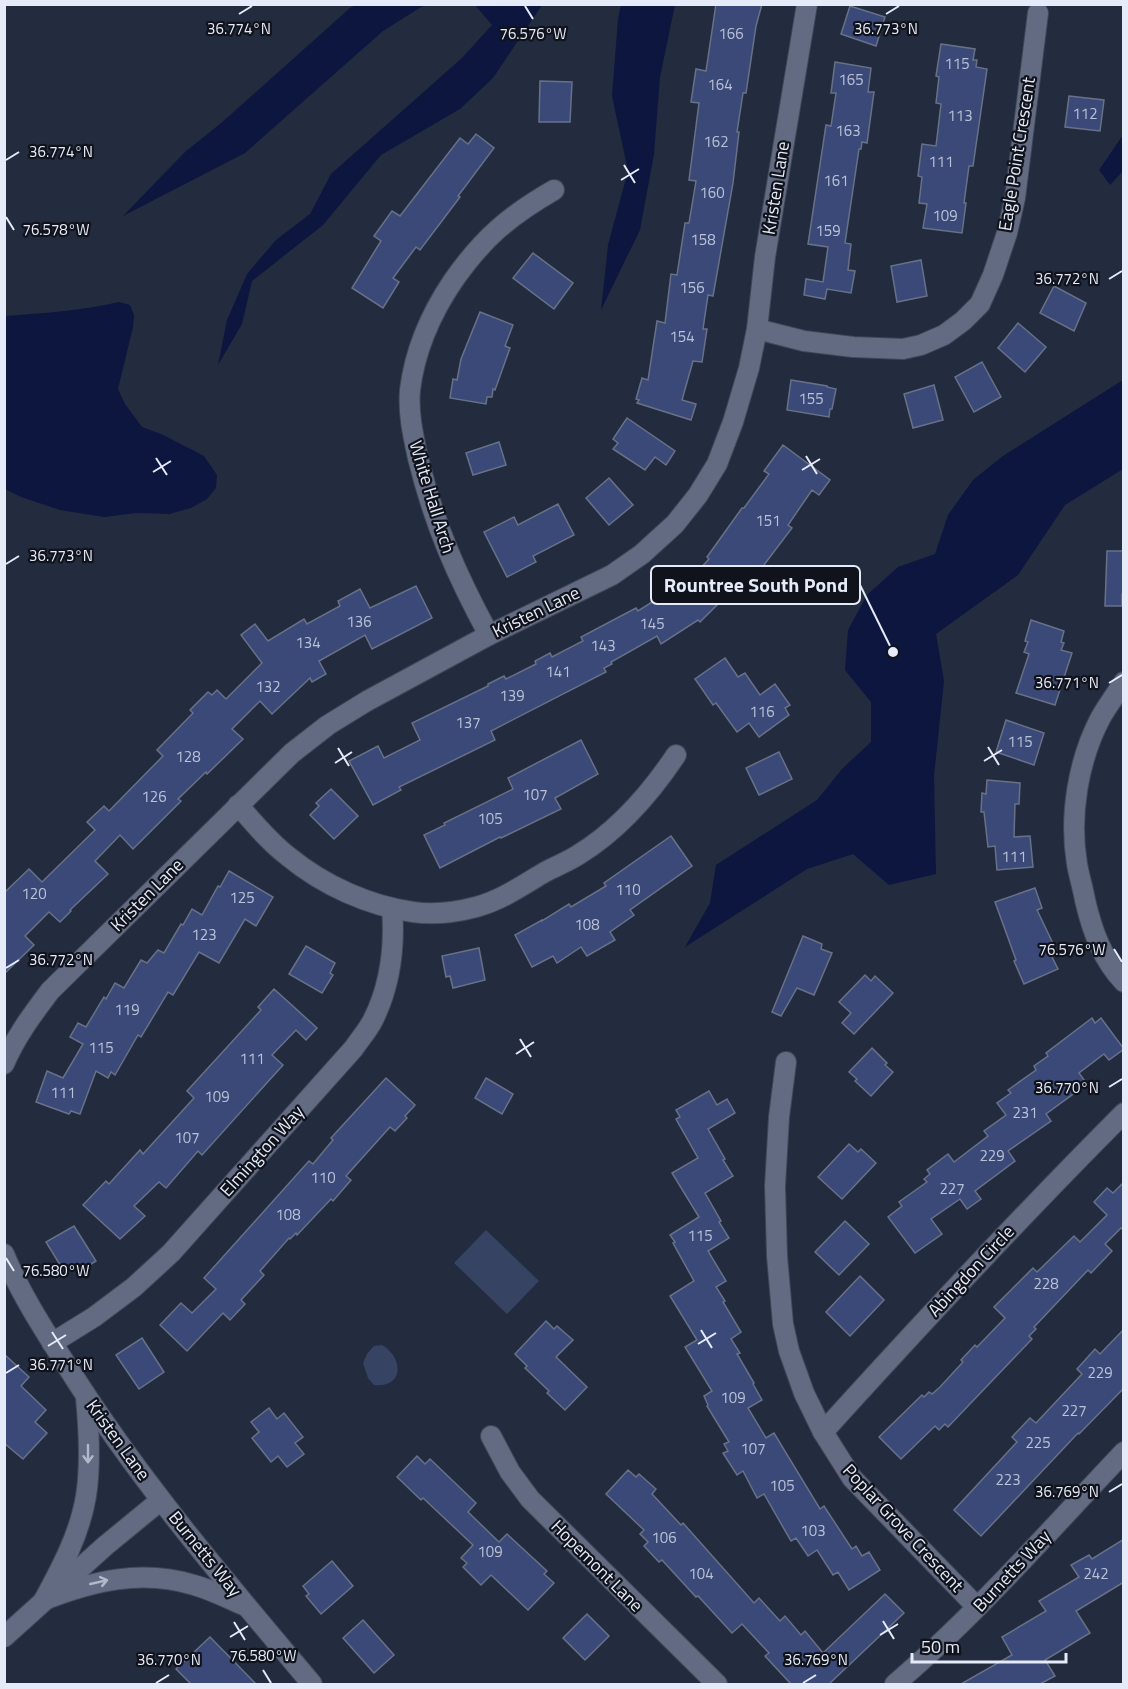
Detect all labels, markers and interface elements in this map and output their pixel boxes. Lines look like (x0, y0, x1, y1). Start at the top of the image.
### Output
text: 36.774°N (207, 17, 271, 40)
text: 36.773°N (854, 17, 918, 40)
text: 76.576°W (500, 22, 566, 45)
house number: 166 (718, 22, 744, 45)
house number: 115 (944, 52, 970, 75)
house number: 165 (838, 68, 864, 91)
house number: 164 (707, 73, 733, 96)
street label: Eagle Point Crescent (991, 74, 1042, 233)
house number: 112 (1072, 102, 1098, 125)
house number: 113 (947, 104, 973, 127)
house number: 163 (835, 119, 861, 142)
house number: 162 (703, 130, 729, 153)
street label: Kristen Lane (755, 139, 796, 237)
text: 36.774°N (29, 140, 93, 163)
house number: 111 (928, 150, 954, 173)
house number: 161 (823, 169, 849, 192)
house number: 160 (699, 181, 725, 204)
house number: 109 (932, 204, 958, 227)
text: 76.578°W (23, 218, 89, 241)
house number: 159 (815, 219, 841, 242)
house number: 158 (690, 228, 716, 251)
text: 36.772°N (1035, 267, 1099, 290)
house number: 156 (679, 276, 705, 299)
house number: 154 (669, 325, 695, 348)
house number: 155 (798, 387, 824, 410)
street label: White Hall Arch (403, 437, 462, 557)
house number: 151 (755, 509, 781, 532)
text: 36.773°N (29, 544, 93, 567)
callout: Rountree South Pond (651, 566, 860, 604)
text: Rountree South Pond (664, 569, 848, 600)
street label: Kristen Lane (488, 579, 584, 644)
house number: 136 (346, 610, 372, 633)
house number: 145 (639, 612, 665, 635)
house number: 134 (295, 631, 321, 654)
house number: 143 (590, 634, 616, 657)
house number: 141 (545, 660, 571, 683)
text: 36.771°N (1035, 671, 1099, 694)
house number: 132 (255, 675, 281, 698)
house number: 139 (499, 684, 525, 707)
house number: 116 (749, 700, 775, 723)
house number: 137 (455, 711, 481, 734)
house number: 115 (1007, 730, 1033, 753)
house number: 128 (175, 745, 201, 768)
house number: 107 (522, 783, 548, 806)
house number: 126 (141, 785, 167, 808)
house number: 105 (477, 807, 503, 830)
house number: 111 (1001, 845, 1027, 868)
street label: Kristen Lane (104, 852, 189, 937)
house number: 110 (615, 878, 641, 901)
house number: 120 (21, 882, 47, 905)
house number: 125 (229, 886, 255, 909)
house number: 108 (574, 913, 600, 936)
house number: 123 (191, 923, 217, 946)
text: 76.576°W (1039, 938, 1105, 961)
text: 36.772°N (29, 948, 93, 971)
house number: 119 (114, 998, 140, 1021)
house number: 115 (88, 1036, 114, 1059)
house number: 111 (239, 1047, 265, 1070)
text: 36.770°N (1035, 1076, 1099, 1099)
house number: 111 (50, 1081, 76, 1104)
house number: 109 (204, 1085, 230, 1108)
street label: Elmington Way (213, 1099, 310, 1202)
house number: 231 (1012, 1101, 1038, 1124)
house number: 107 (174, 1126, 200, 1149)
house number: 229 (979, 1144, 1005, 1167)
house number: 110 (310, 1166, 336, 1189)
house number: 227 (939, 1177, 965, 1200)
house number: 108 (275, 1203, 301, 1226)
street label: Abingdon Circle (921, 1219, 1020, 1323)
house number: 115 (687, 1224, 713, 1247)
text: 76.580°W (23, 1259, 89, 1282)
house number: 228 (1033, 1272, 1059, 1295)
text: 36.771°N (29, 1353, 93, 1376)
house number: 229 (1087, 1361, 1113, 1384)
house number: 109 (720, 1386, 746, 1409)
street label: Kristen Lane (80, 1394, 157, 1486)
house number: 227 (1061, 1399, 1087, 1422)
house number: 225 (1025, 1431, 1051, 1454)
house number: 107 (740, 1437, 766, 1460)
one-way arrow (82, 1443, 94, 1463)
street label: Poplar Grove Crescent (837, 1457, 971, 1598)
house number: 223 (995, 1468, 1021, 1491)
house number: 105 (769, 1474, 795, 1497)
text: 36.769°N (1035, 1480, 1099, 1503)
street label: Burnetts Way (162, 1505, 249, 1603)
street label: Hopemont Lane (545, 1513, 650, 1618)
house number: 103 (800, 1519, 826, 1542)
street label: Burnetts Way (966, 1523, 1057, 1618)
house number: 106 (651, 1526, 677, 1549)
house number: 109 (477, 1540, 503, 1563)
house number: 104 (688, 1562, 714, 1585)
house number: 242 (1083, 1562, 1109, 1585)
one-way arrow (89, 1576, 109, 1587)
scale bar (912, 1626, 1066, 1664)
text: 50 m (921, 1633, 960, 1660)
text: 76.580°W (230, 1644, 296, 1667)
text: 36.770°N (137, 1648, 201, 1671)
text: 36.769°N (784, 1648, 848, 1671)

